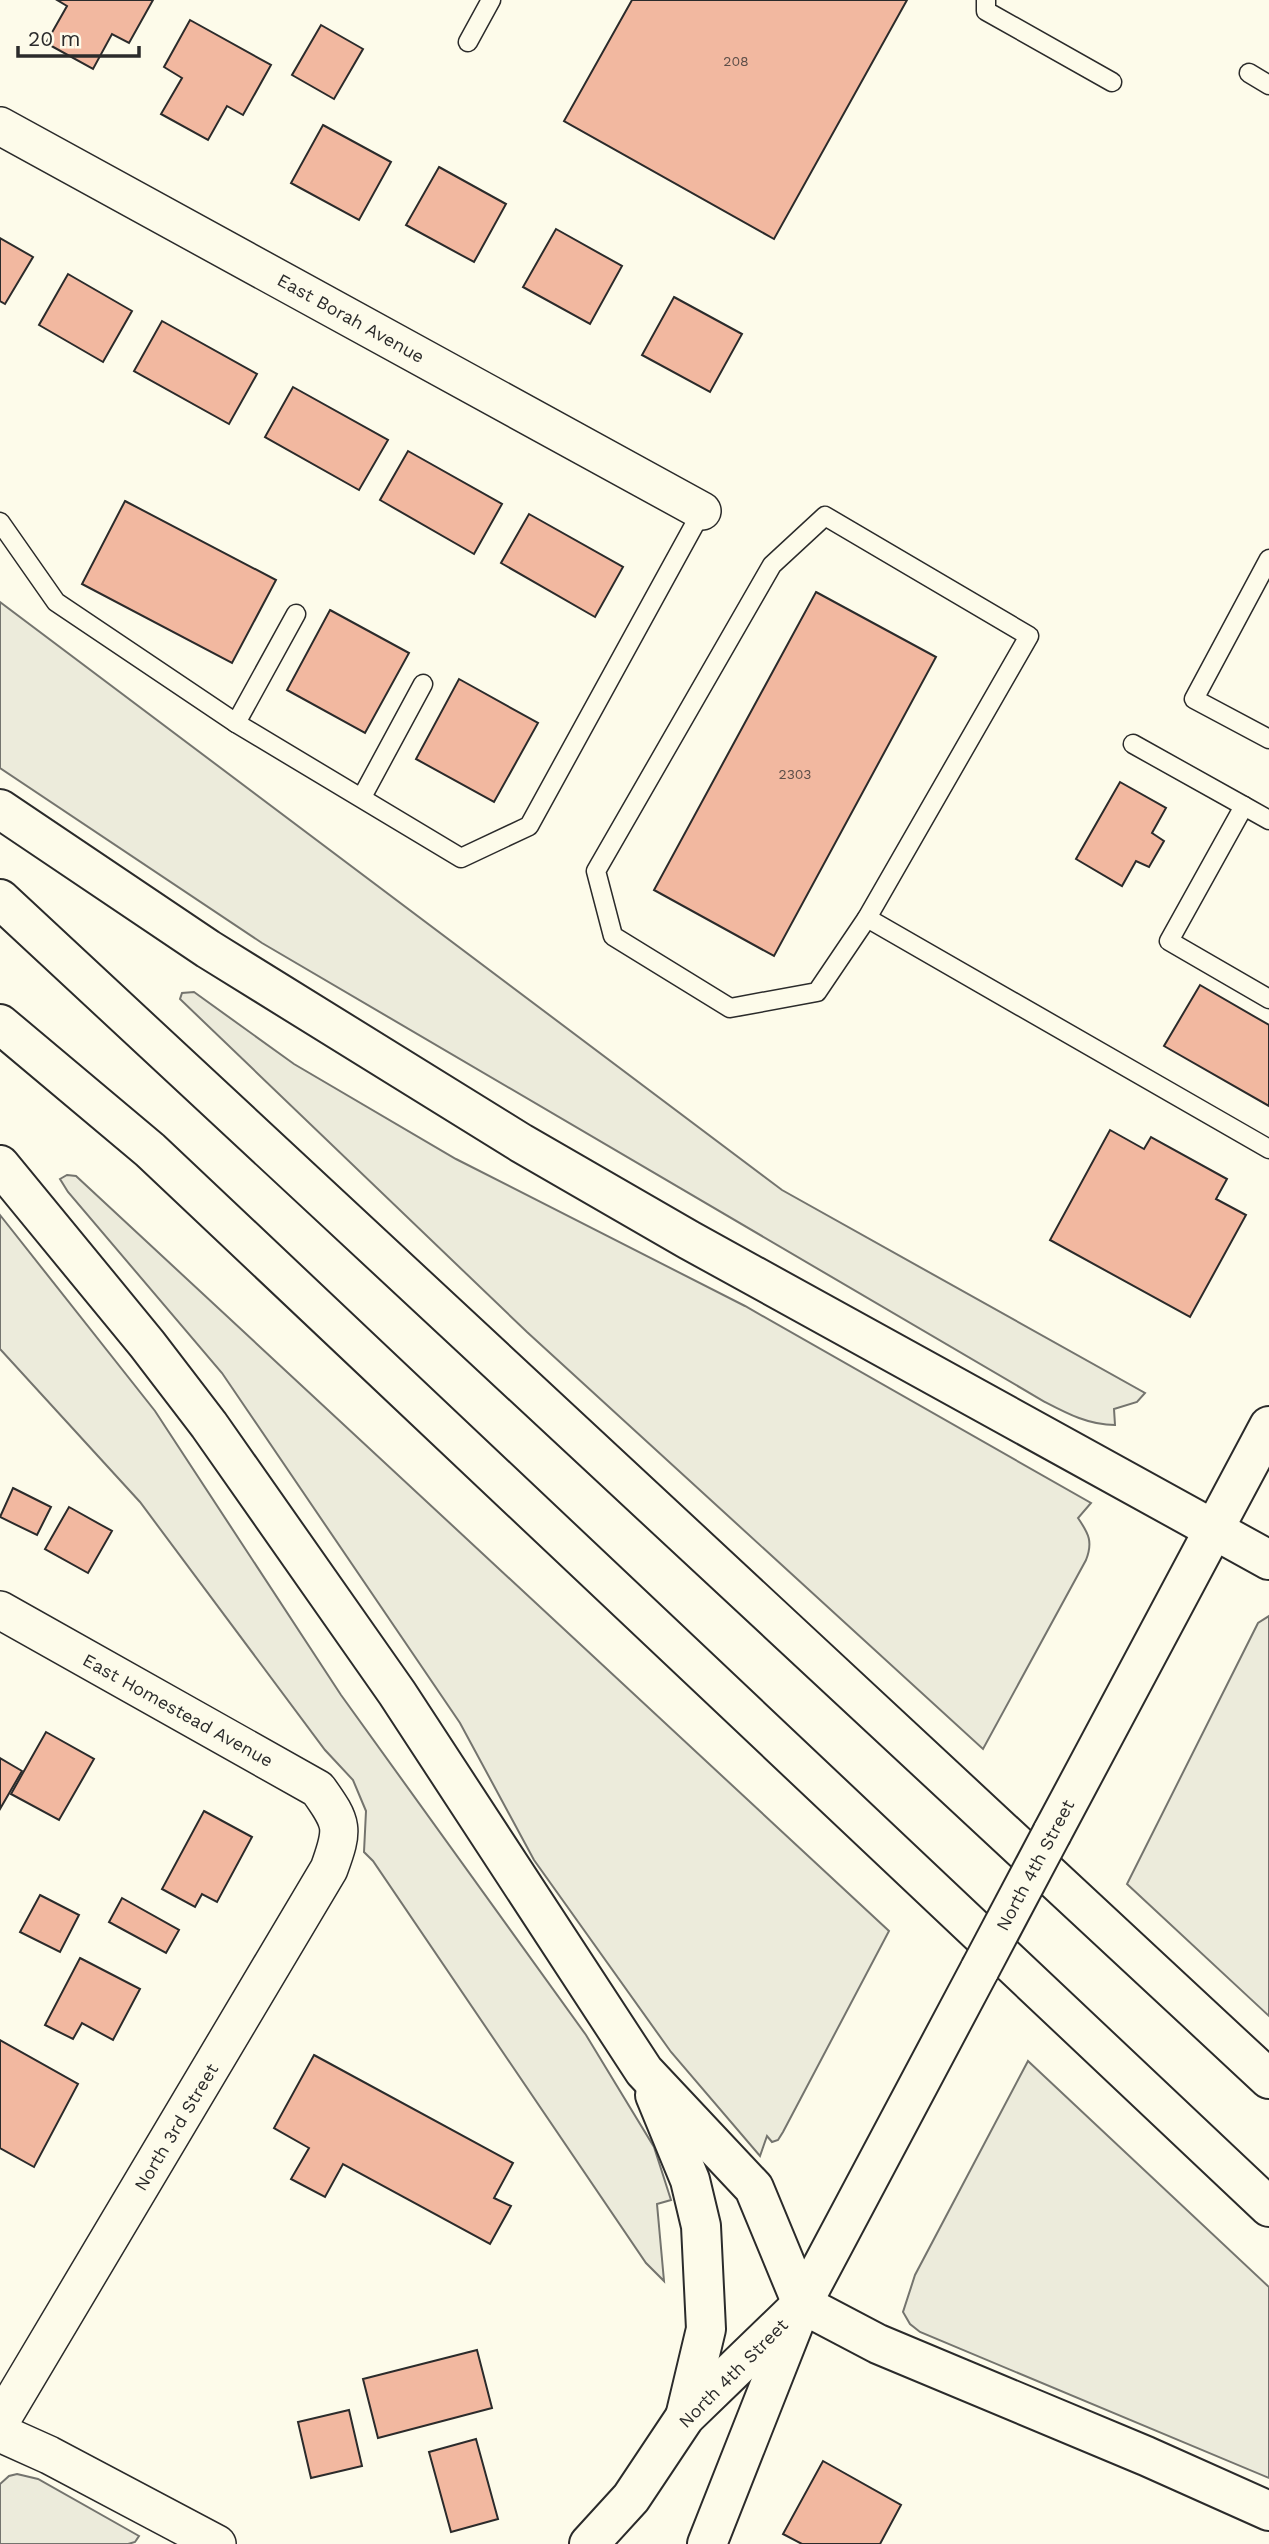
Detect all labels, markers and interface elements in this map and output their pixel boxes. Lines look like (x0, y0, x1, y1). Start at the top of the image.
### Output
scale bar (18, 14, 138, 58)
text: 20 m (28, 26, 80, 51)
house number: 208 (723, 53, 749, 69)
street label: East Borah Avenue (274, 269, 428, 367)
house number: 2303 (779, 766, 811, 782)
street label: East Homestead Avenue (79, 1649, 277, 1771)
street label: North 4th Street (992, 1795, 1079, 1934)
street label: North 3rd Street (130, 2059, 222, 2194)
street label: North 4th Street (674, 2314, 792, 2432)

